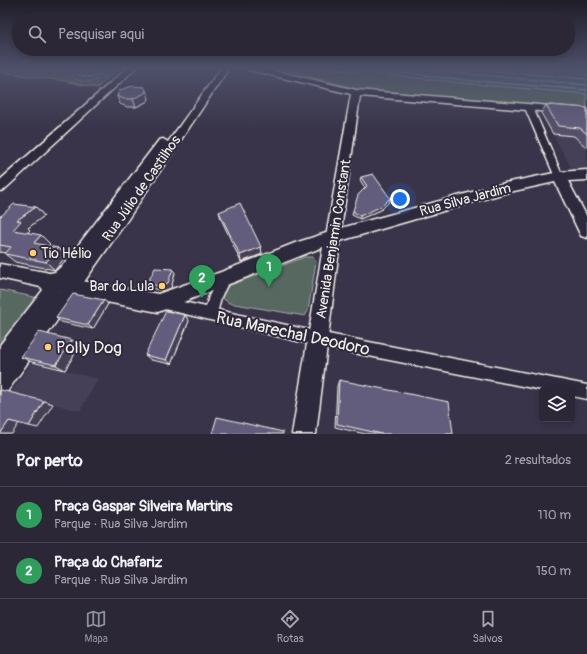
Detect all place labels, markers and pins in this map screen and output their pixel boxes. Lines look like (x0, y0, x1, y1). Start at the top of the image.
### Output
place label: Tio Hélio (41, 245, 92, 262)
marker: Tio Hélio (28, 248, 38, 258)
pin: 1 (256, 254, 282, 287)
pin: 2 (189, 265, 215, 298)
place label: Bar do Lula (90, 278, 154, 295)
marker: Bar do Lula (157, 281, 167, 291)
place label: Polly Dog (56, 337, 122, 358)
marker: Polly Dog (43, 342, 53, 352)

